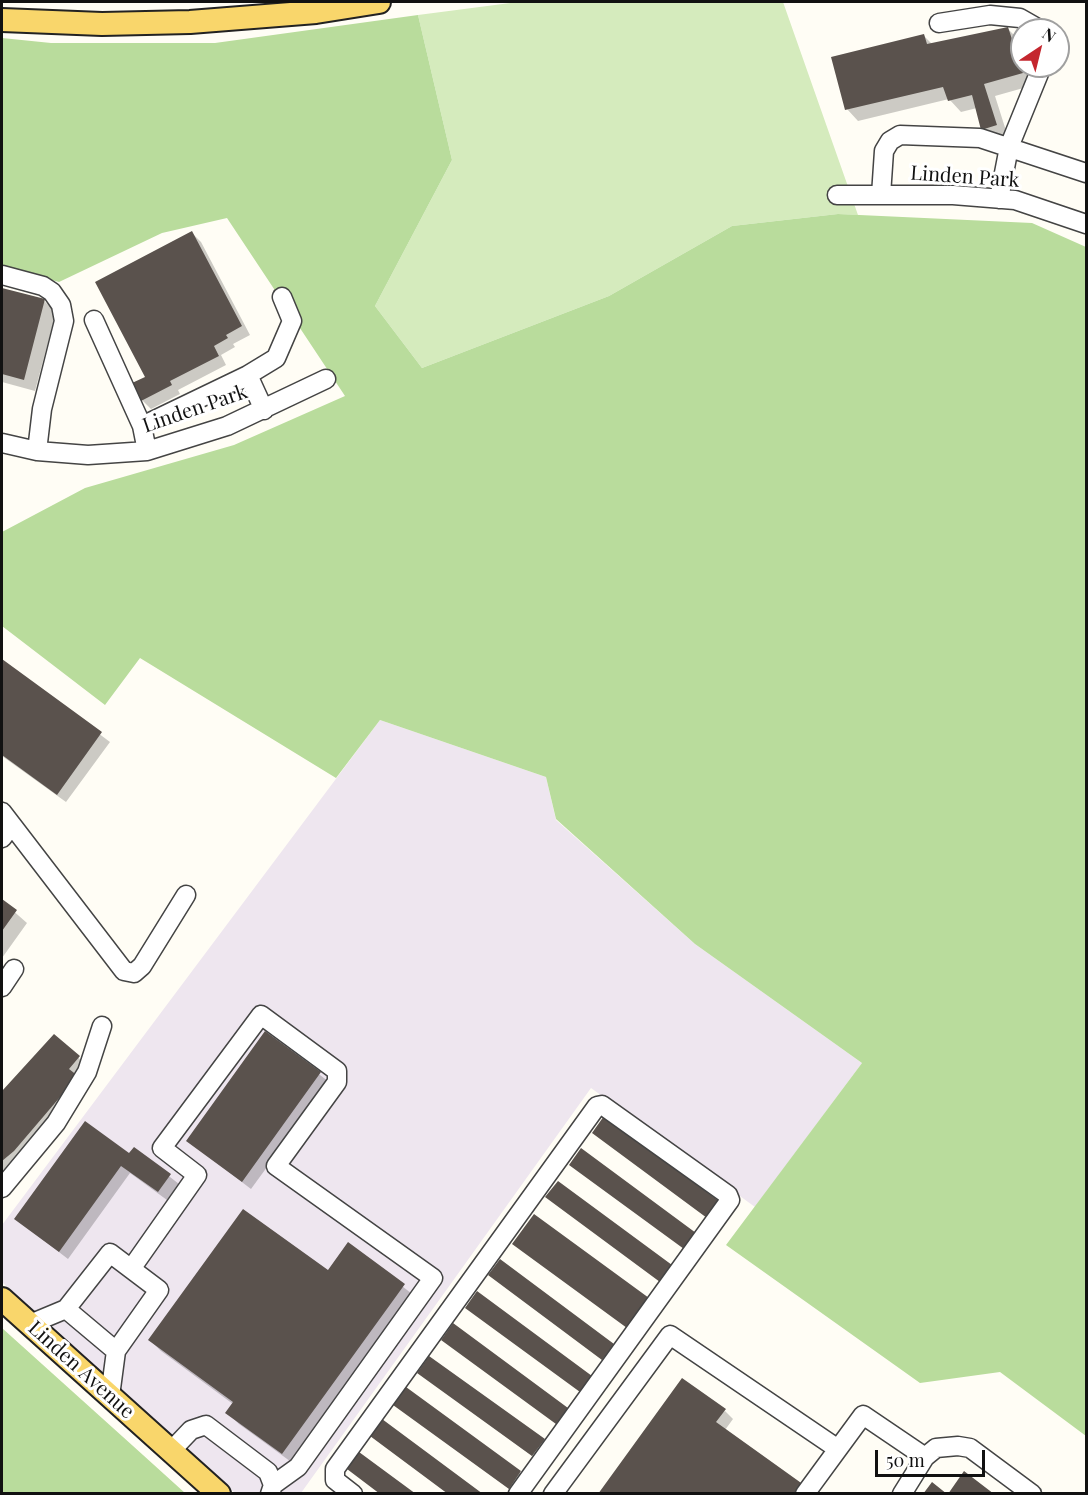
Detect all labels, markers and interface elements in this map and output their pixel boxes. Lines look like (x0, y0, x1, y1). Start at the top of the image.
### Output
north arrow (1010, 18, 1070, 78)
text: N (1039, 23, 1060, 46)
street label: Linden Park (910, 161, 1020, 193)
street label: Linden Park (139, 380, 251, 438)
street label: Linden Avenue (23, 1316, 139, 1424)
scale bar (878, 1438, 988, 1476)
text: 50 m (886, 1448, 925, 1472)

